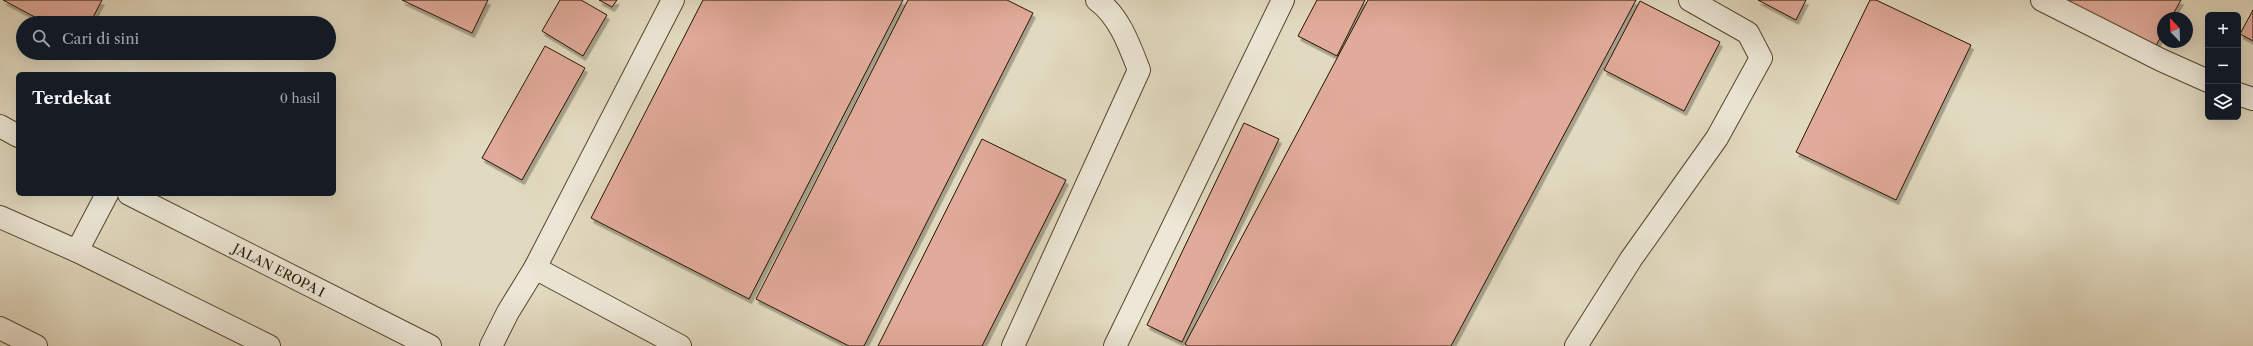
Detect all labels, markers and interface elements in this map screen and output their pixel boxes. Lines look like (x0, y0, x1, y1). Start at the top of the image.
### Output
north arrow (2157, 12, 2193, 48)
map controls (2205, 12, 2241, 120)
button: + (2205, 12, 2241, 48)
search box (16, 16, 336, 60)
icon: search (30, 27, 52, 49)
text: Cari di sini (62, 29, 139, 48)
button: − (2205, 48, 2241, 84)
button: layers (2205, 84, 2241, 120)
text: Terdekat (32, 88, 111, 108)
text: 0 hasil (280, 90, 320, 106)
street label: JALAN EROPA I (229, 239, 328, 300)

